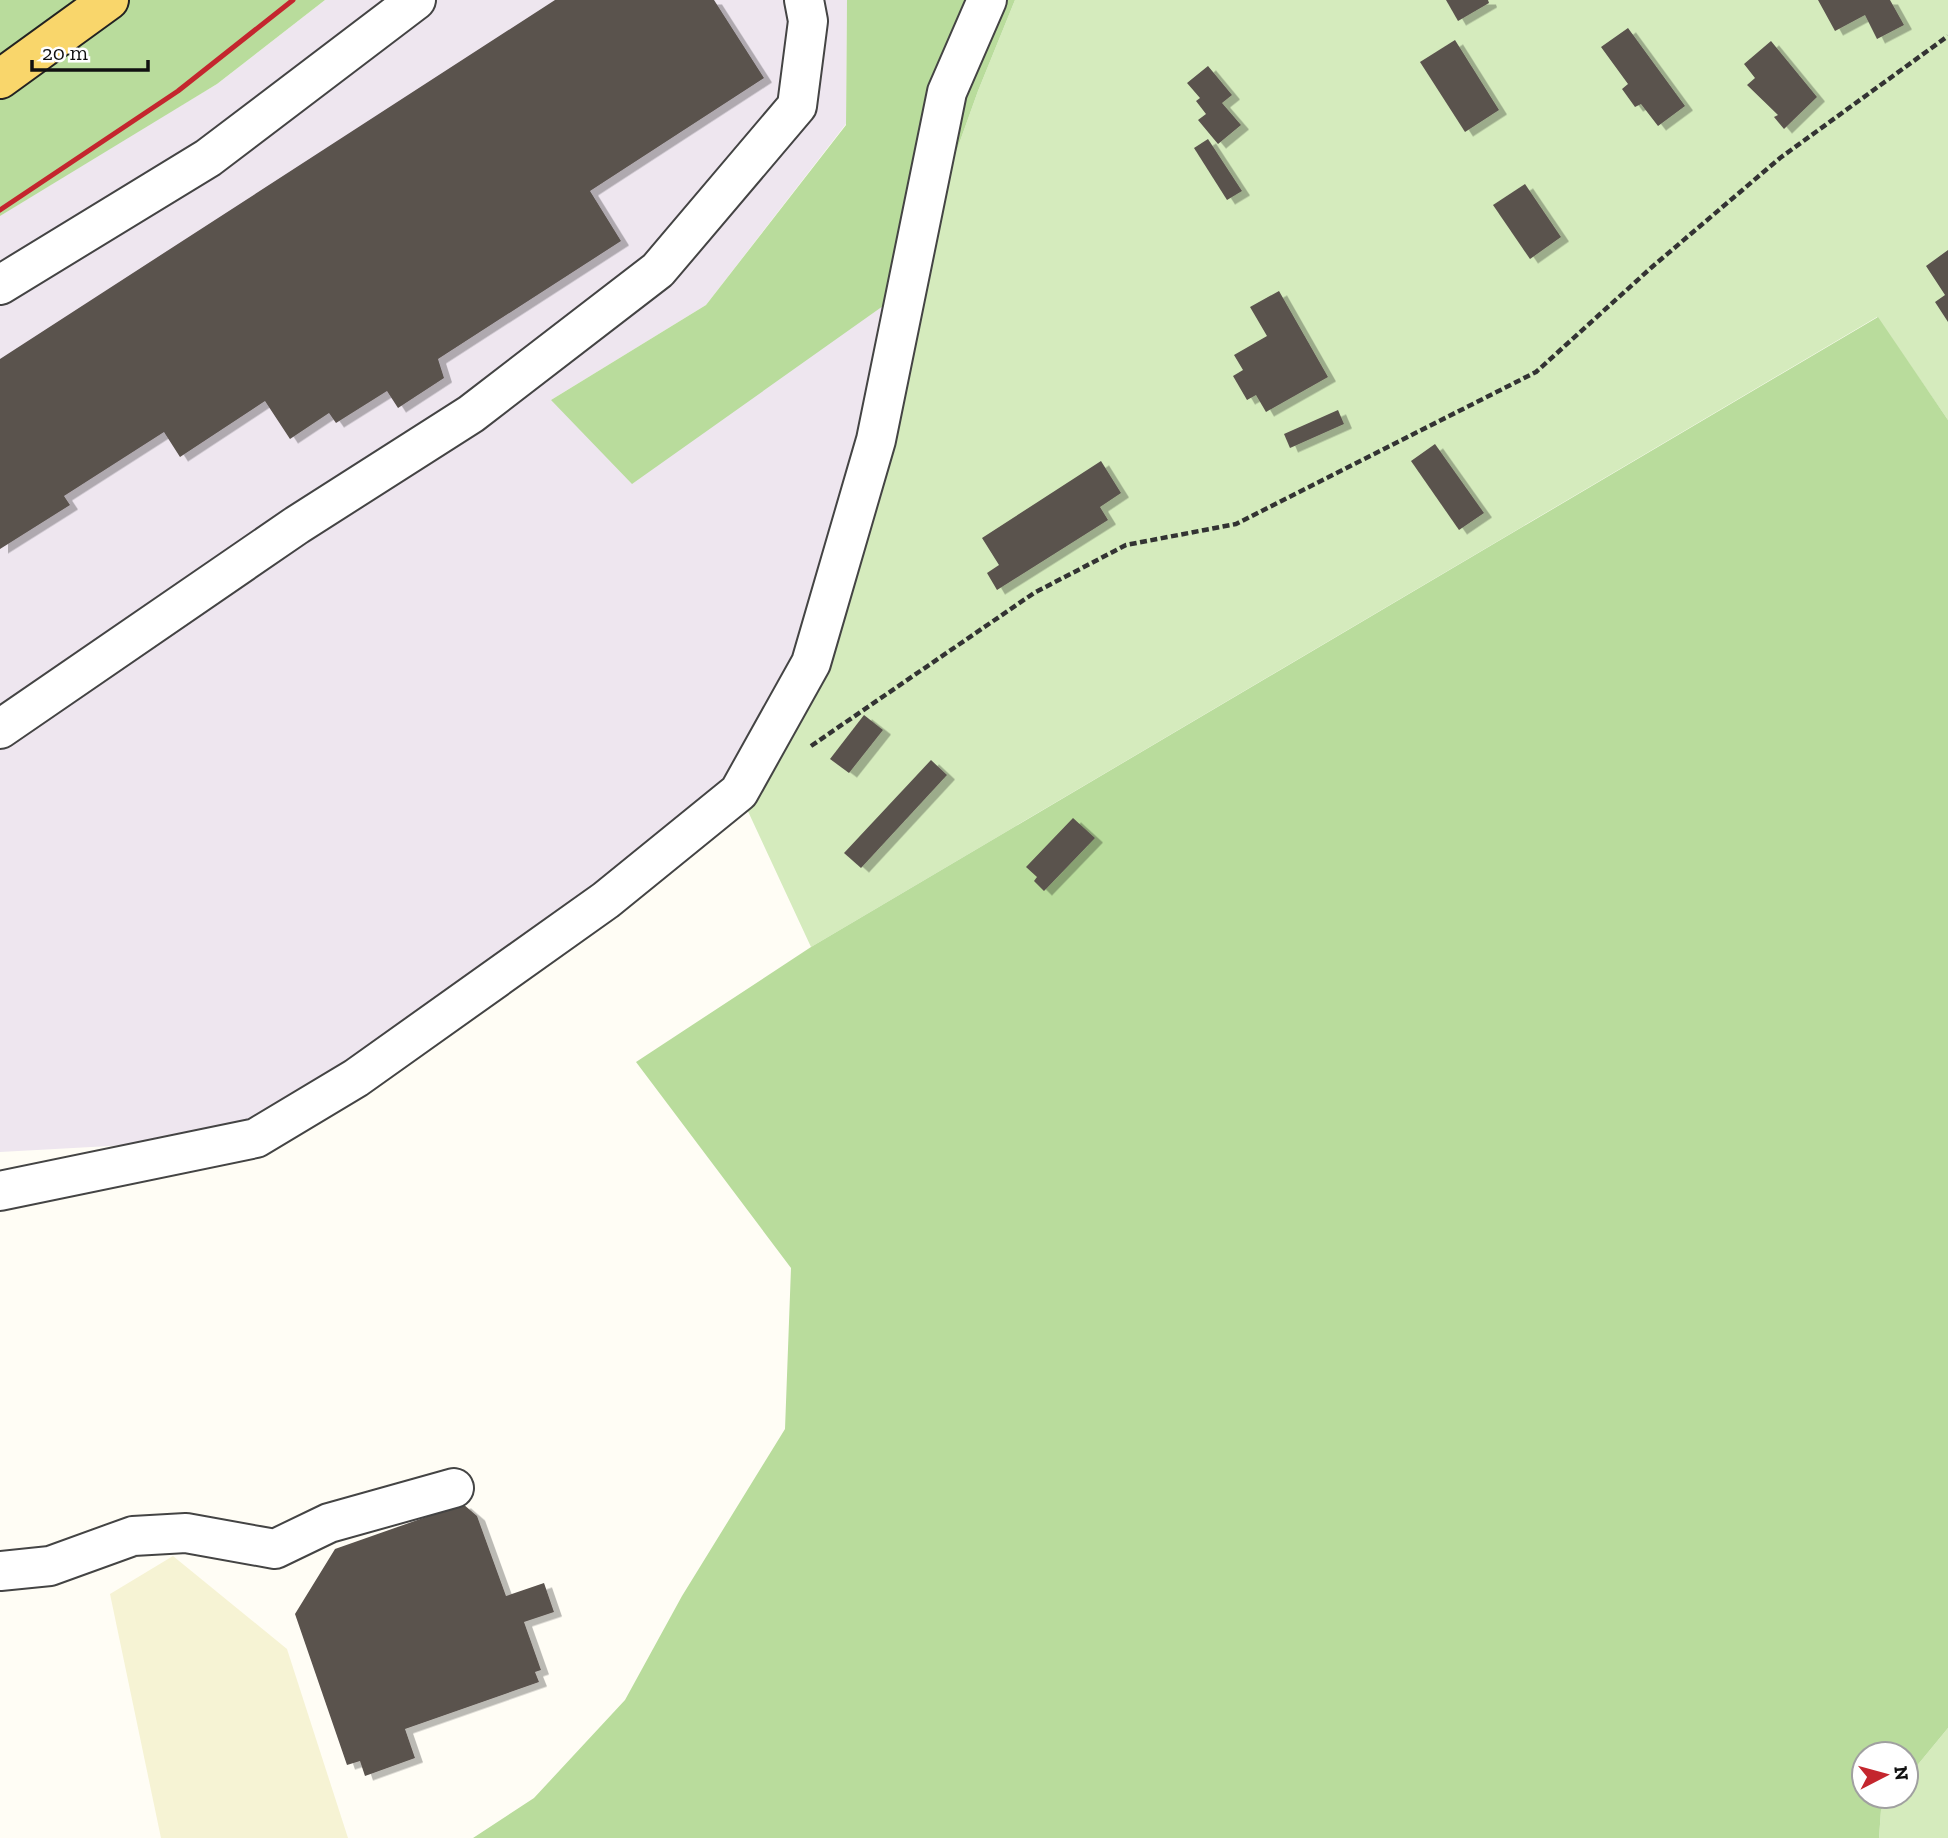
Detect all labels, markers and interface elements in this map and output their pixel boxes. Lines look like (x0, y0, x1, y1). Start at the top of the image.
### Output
scale bar (32, 28, 147, 72)
text: 20 m (42, 40, 88, 65)
north arrow (1850, 1740, 1920, 1810)
text: N (1889, 1765, 1914, 1782)

